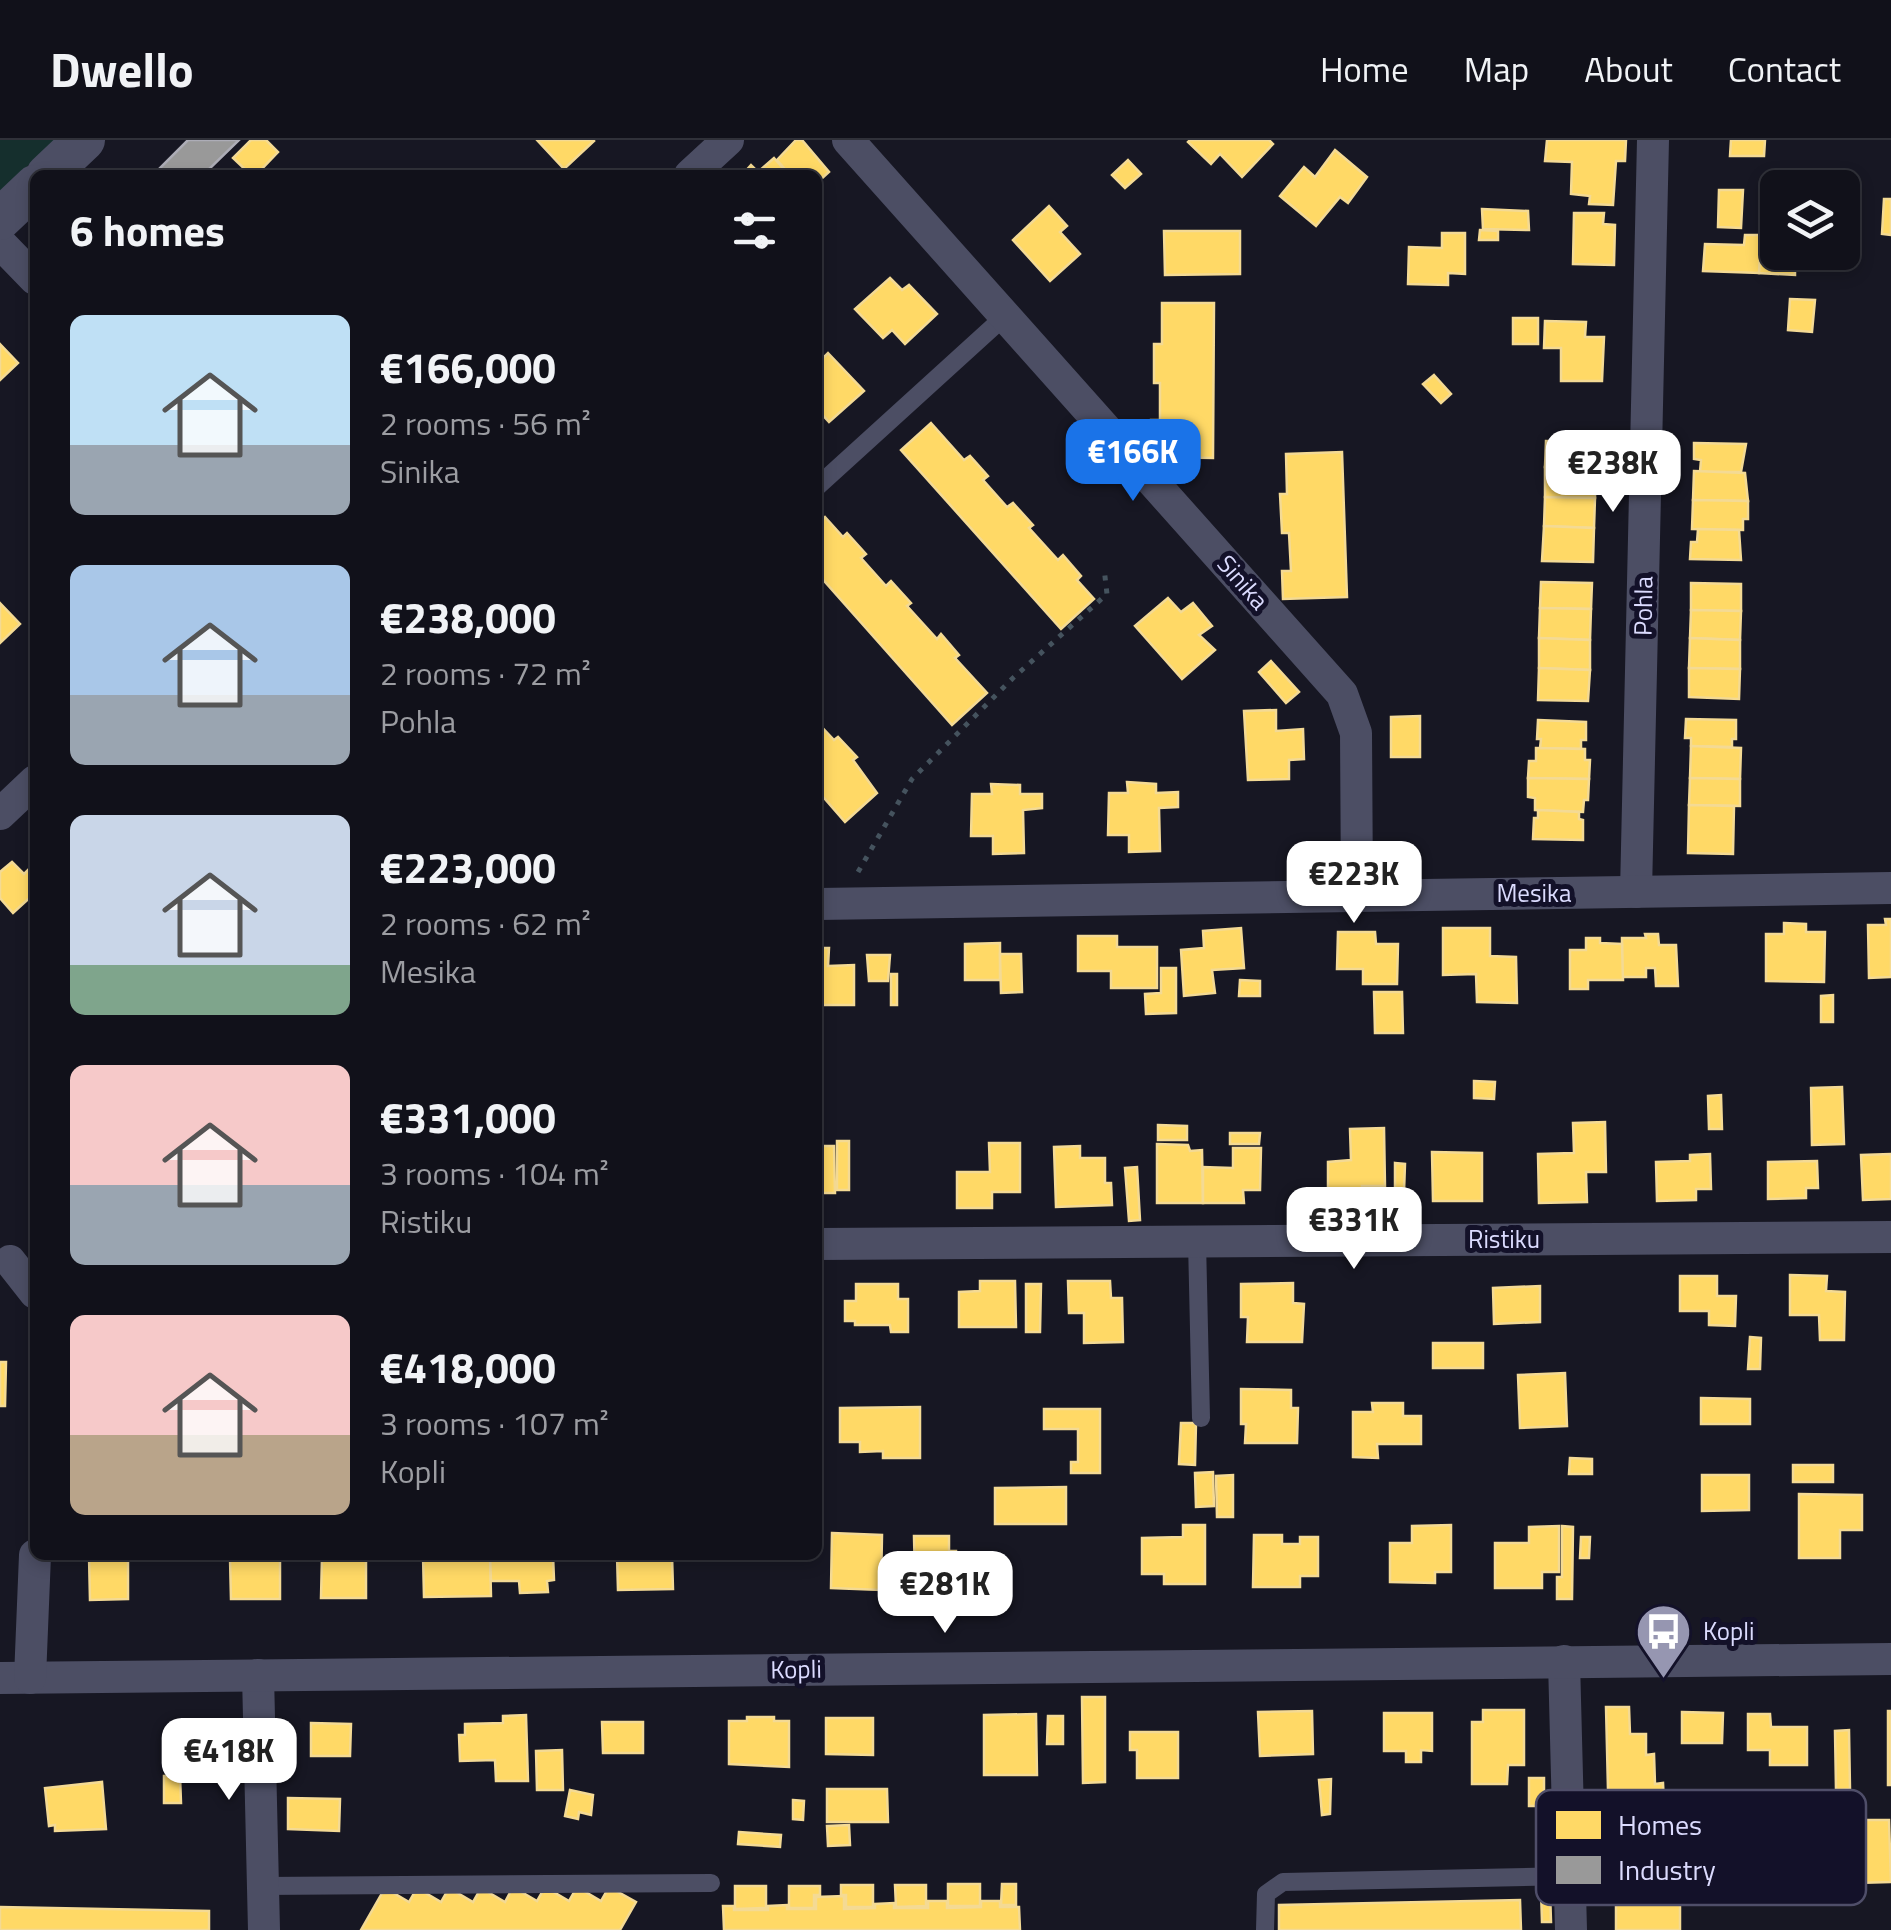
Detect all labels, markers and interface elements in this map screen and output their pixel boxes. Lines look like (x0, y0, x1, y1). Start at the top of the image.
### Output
text: Dwello (50, 33, 194, 106)
text: Home (1320, 42, 1409, 96)
text: Map (1464, 42, 1529, 96)
text: About (1584, 42, 1673, 96)
text: Contact (1728, 42, 1841, 96)
map controls (1760, 170, 1860, 270)
button: layers (1760, 170, 1860, 270)
text: 6 homes (70, 198, 225, 262)
icon: filters (727, 203, 782, 258)
text: €166,000 (380, 335, 556, 399)
icon: home (150, 355, 270, 475)
text: 2 rooms · 56 m² (380, 399, 591, 447)
pin: €166K (1063, 419, 1203, 504)
text: €166K (1088, 427, 1178, 475)
pin: €238K (1543, 430, 1683, 515)
text: €238K (1568, 438, 1658, 486)
text: Sinika (380, 447, 460, 495)
street label: Sinika (1208, 546, 1278, 618)
street label: Pohla (1623, 575, 1663, 636)
text: €238,000 (380, 585, 556, 649)
icon: home (150, 605, 270, 725)
text: 2 rooms · 72 m² (380, 649, 591, 697)
text: Pohla (380, 697, 456, 745)
text: €223,000 (380, 835, 556, 899)
pin: €223K (1284, 841, 1424, 926)
text: €223K (1309, 849, 1399, 897)
icon: home (150, 855, 270, 975)
street label: Mesika (1496, 874, 1572, 912)
text: 2 rooms · 62 m² (380, 899, 591, 947)
text: Mesika (380, 947, 476, 995)
text: €331,000 (380, 1085, 556, 1149)
icon: home (150, 1105, 270, 1225)
text: 3 rooms · 104 m² (380, 1149, 609, 1197)
pin: €331K (1284, 1187, 1424, 1272)
text: €331K (1309, 1195, 1399, 1243)
text: Ristiku (380, 1197, 472, 1245)
street label: Ristiku (1468, 1220, 1540, 1258)
text: €418,000 (380, 1335, 556, 1399)
icon: home (150, 1355, 270, 1475)
text: 3 rooms · 107 m² (380, 1399, 609, 1447)
text: Kopli (380, 1447, 446, 1495)
pin: €281K (875, 1551, 1015, 1636)
text: €281K (900, 1559, 990, 1607)
bus stop icon: Kopli (1634, 1601, 1694, 1680)
place label: Kopli (1703, 1612, 1754, 1650)
street label: Kopli (770, 1650, 822, 1688)
pin: €418K (159, 1718, 299, 1803)
text: €418K (184, 1726, 274, 1774)
legend (1536, 1790, 1866, 1905)
text: Homes (1618, 1803, 1702, 1846)
text: Industry (1618, 1848, 1716, 1891)

